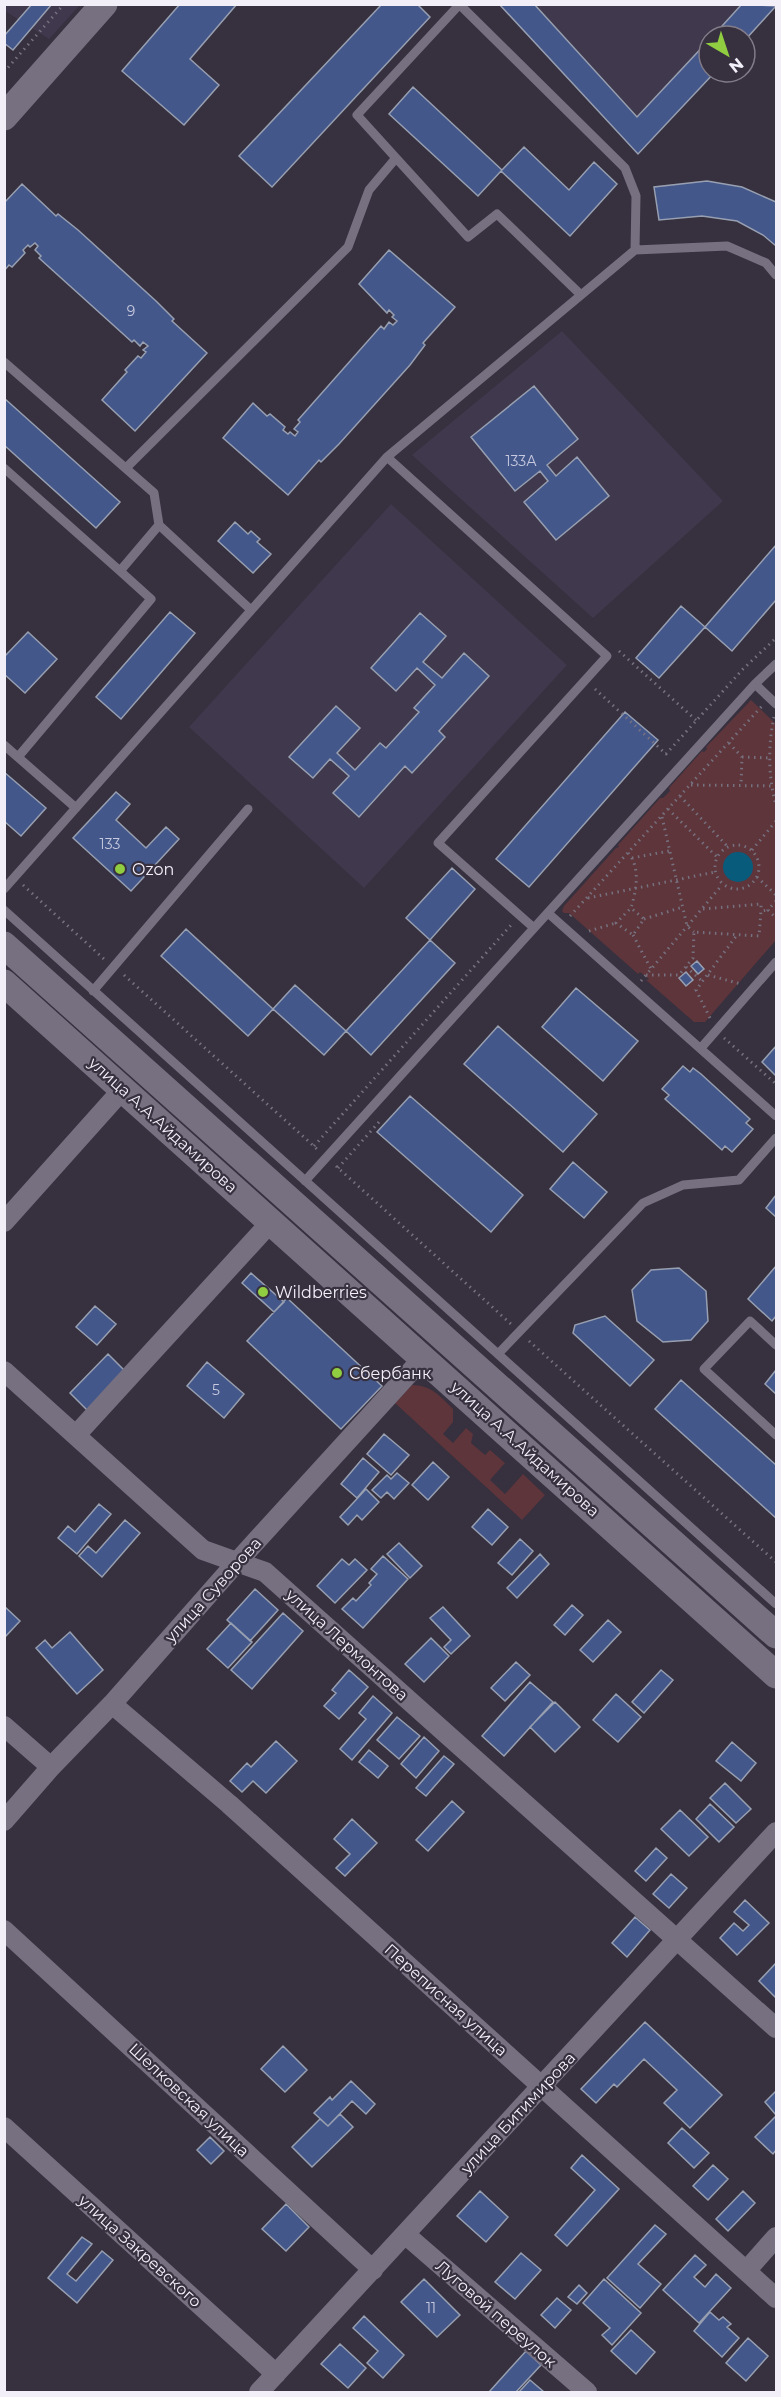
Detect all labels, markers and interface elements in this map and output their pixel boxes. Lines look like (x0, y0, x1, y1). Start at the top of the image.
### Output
north arrow (697, 24, 757, 84)
text: N (725, 54, 747, 77)
house number: 9 (127, 302, 135, 320)
house number: 133А (505, 452, 537, 470)
house number: 133 (100, 835, 120, 853)
place label: Ozon (132, 860, 174, 879)
marker: Ozon (113, 862, 127, 876)
street label: улица А.А.Айдамирова (84, 1053, 241, 1197)
place label: Wildberries (275, 1283, 367, 1302)
marker: Wildberries (256, 1285, 270, 1299)
place label: Сбербанк (349, 1364, 432, 1383)
marker: Сбербанк (330, 1366, 344, 1380)
street label: улица А.А.Айдамирова (446, 1377, 603, 1521)
house number: 5 (212, 1381, 220, 1399)
street label: улица Суворова (160, 1534, 265, 1647)
street label: улица Лермонтова (281, 1585, 412, 1705)
street label: Переписная улица (381, 1940, 511, 2060)
street label: Шелковская улица (125, 2039, 253, 2161)
street label: улица Битимирова (456, 2048, 579, 2178)
street label: улица Закревского (74, 2190, 205, 2311)
street label: Луговой переулок (432, 2256, 561, 2372)
house number: 11 (426, 2299, 436, 2317)

